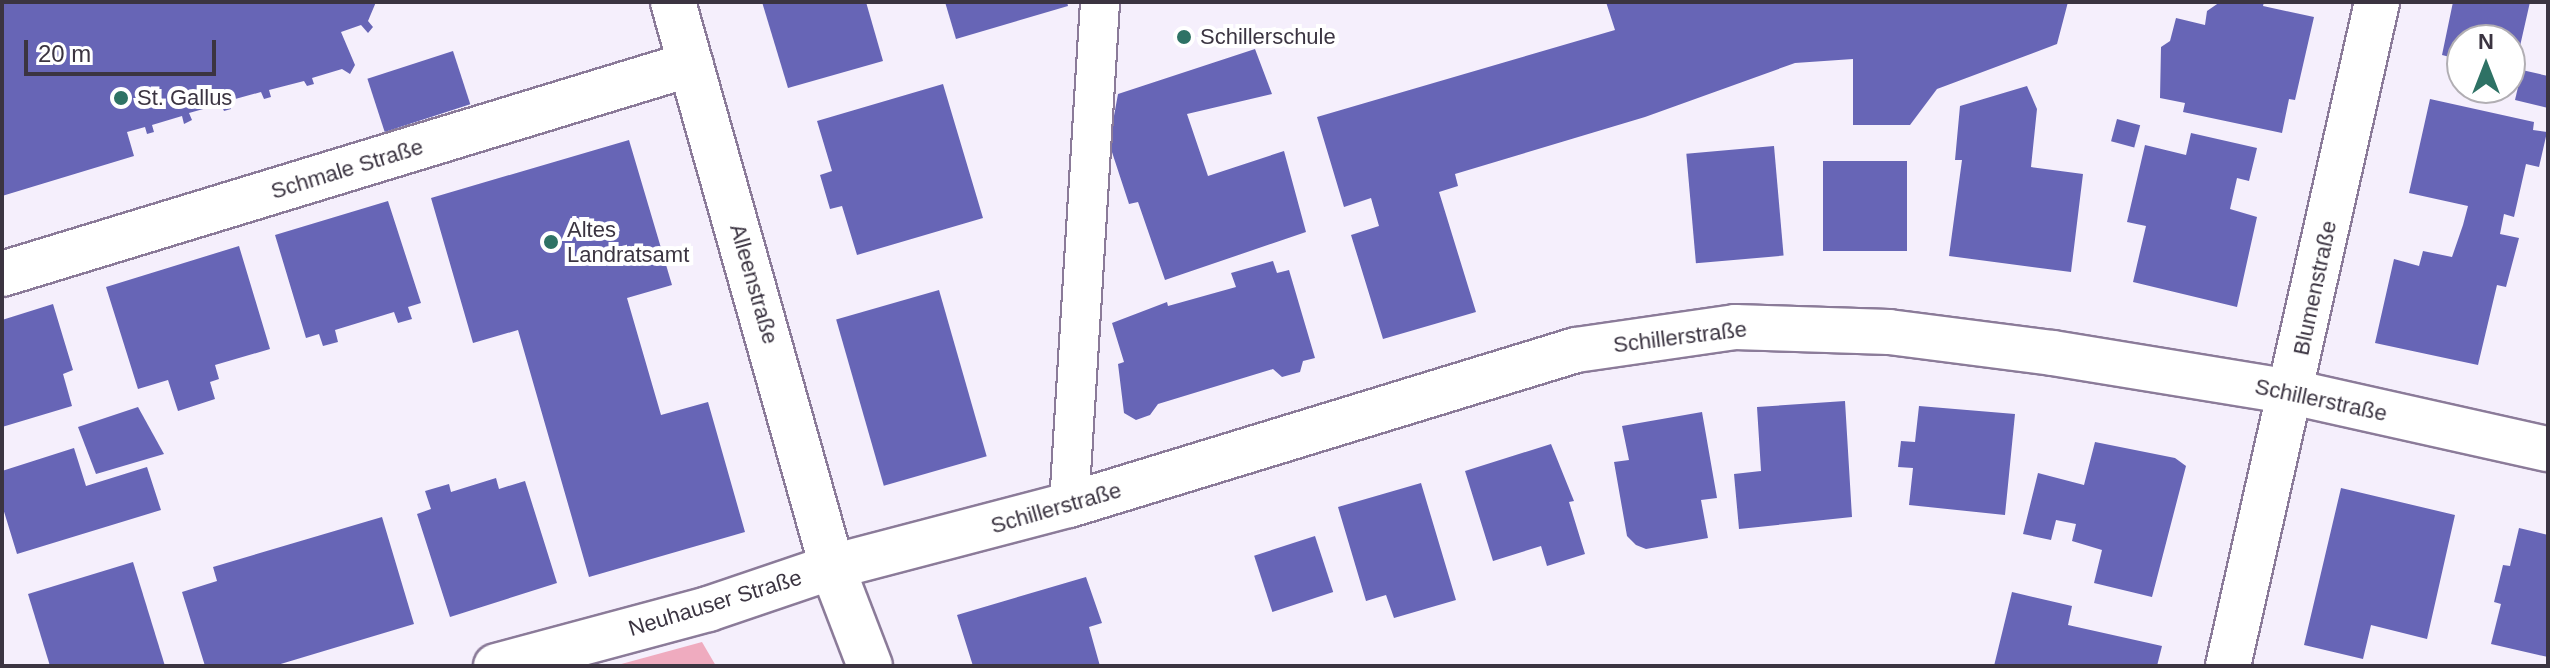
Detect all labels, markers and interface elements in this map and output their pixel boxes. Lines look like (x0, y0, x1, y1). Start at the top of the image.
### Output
scale bar (28, 24, 220, 74)
place label: Schillerschule (1200, 24, 1336, 50)
north arrow (2446, 24, 2526, 104)
marker: Schillerschule (1175, 28, 1193, 46)
text: N (2478, 29, 2494, 54)
text: 20 m (38, 40, 91, 67)
place label: St. Gallus (137, 85, 232, 111)
marker: St. Gallus (112, 89, 130, 107)
street label: Schmale Straße (268, 133, 426, 205)
place label: Altes Landratsamt (567, 216, 689, 268)
street label: Blumenstraße (2288, 218, 2342, 358)
street label: Alleenstraße (724, 221, 784, 347)
marker: Altes Landratsamt (542, 233, 560, 251)
street label: Schillerstraße (1612, 316, 1748, 358)
street label: Schillerstraße (2252, 373, 2390, 427)
street label: Schillerstraße (988, 477, 1124, 539)
street label: Neuhauser Straße (625, 564, 805, 642)

